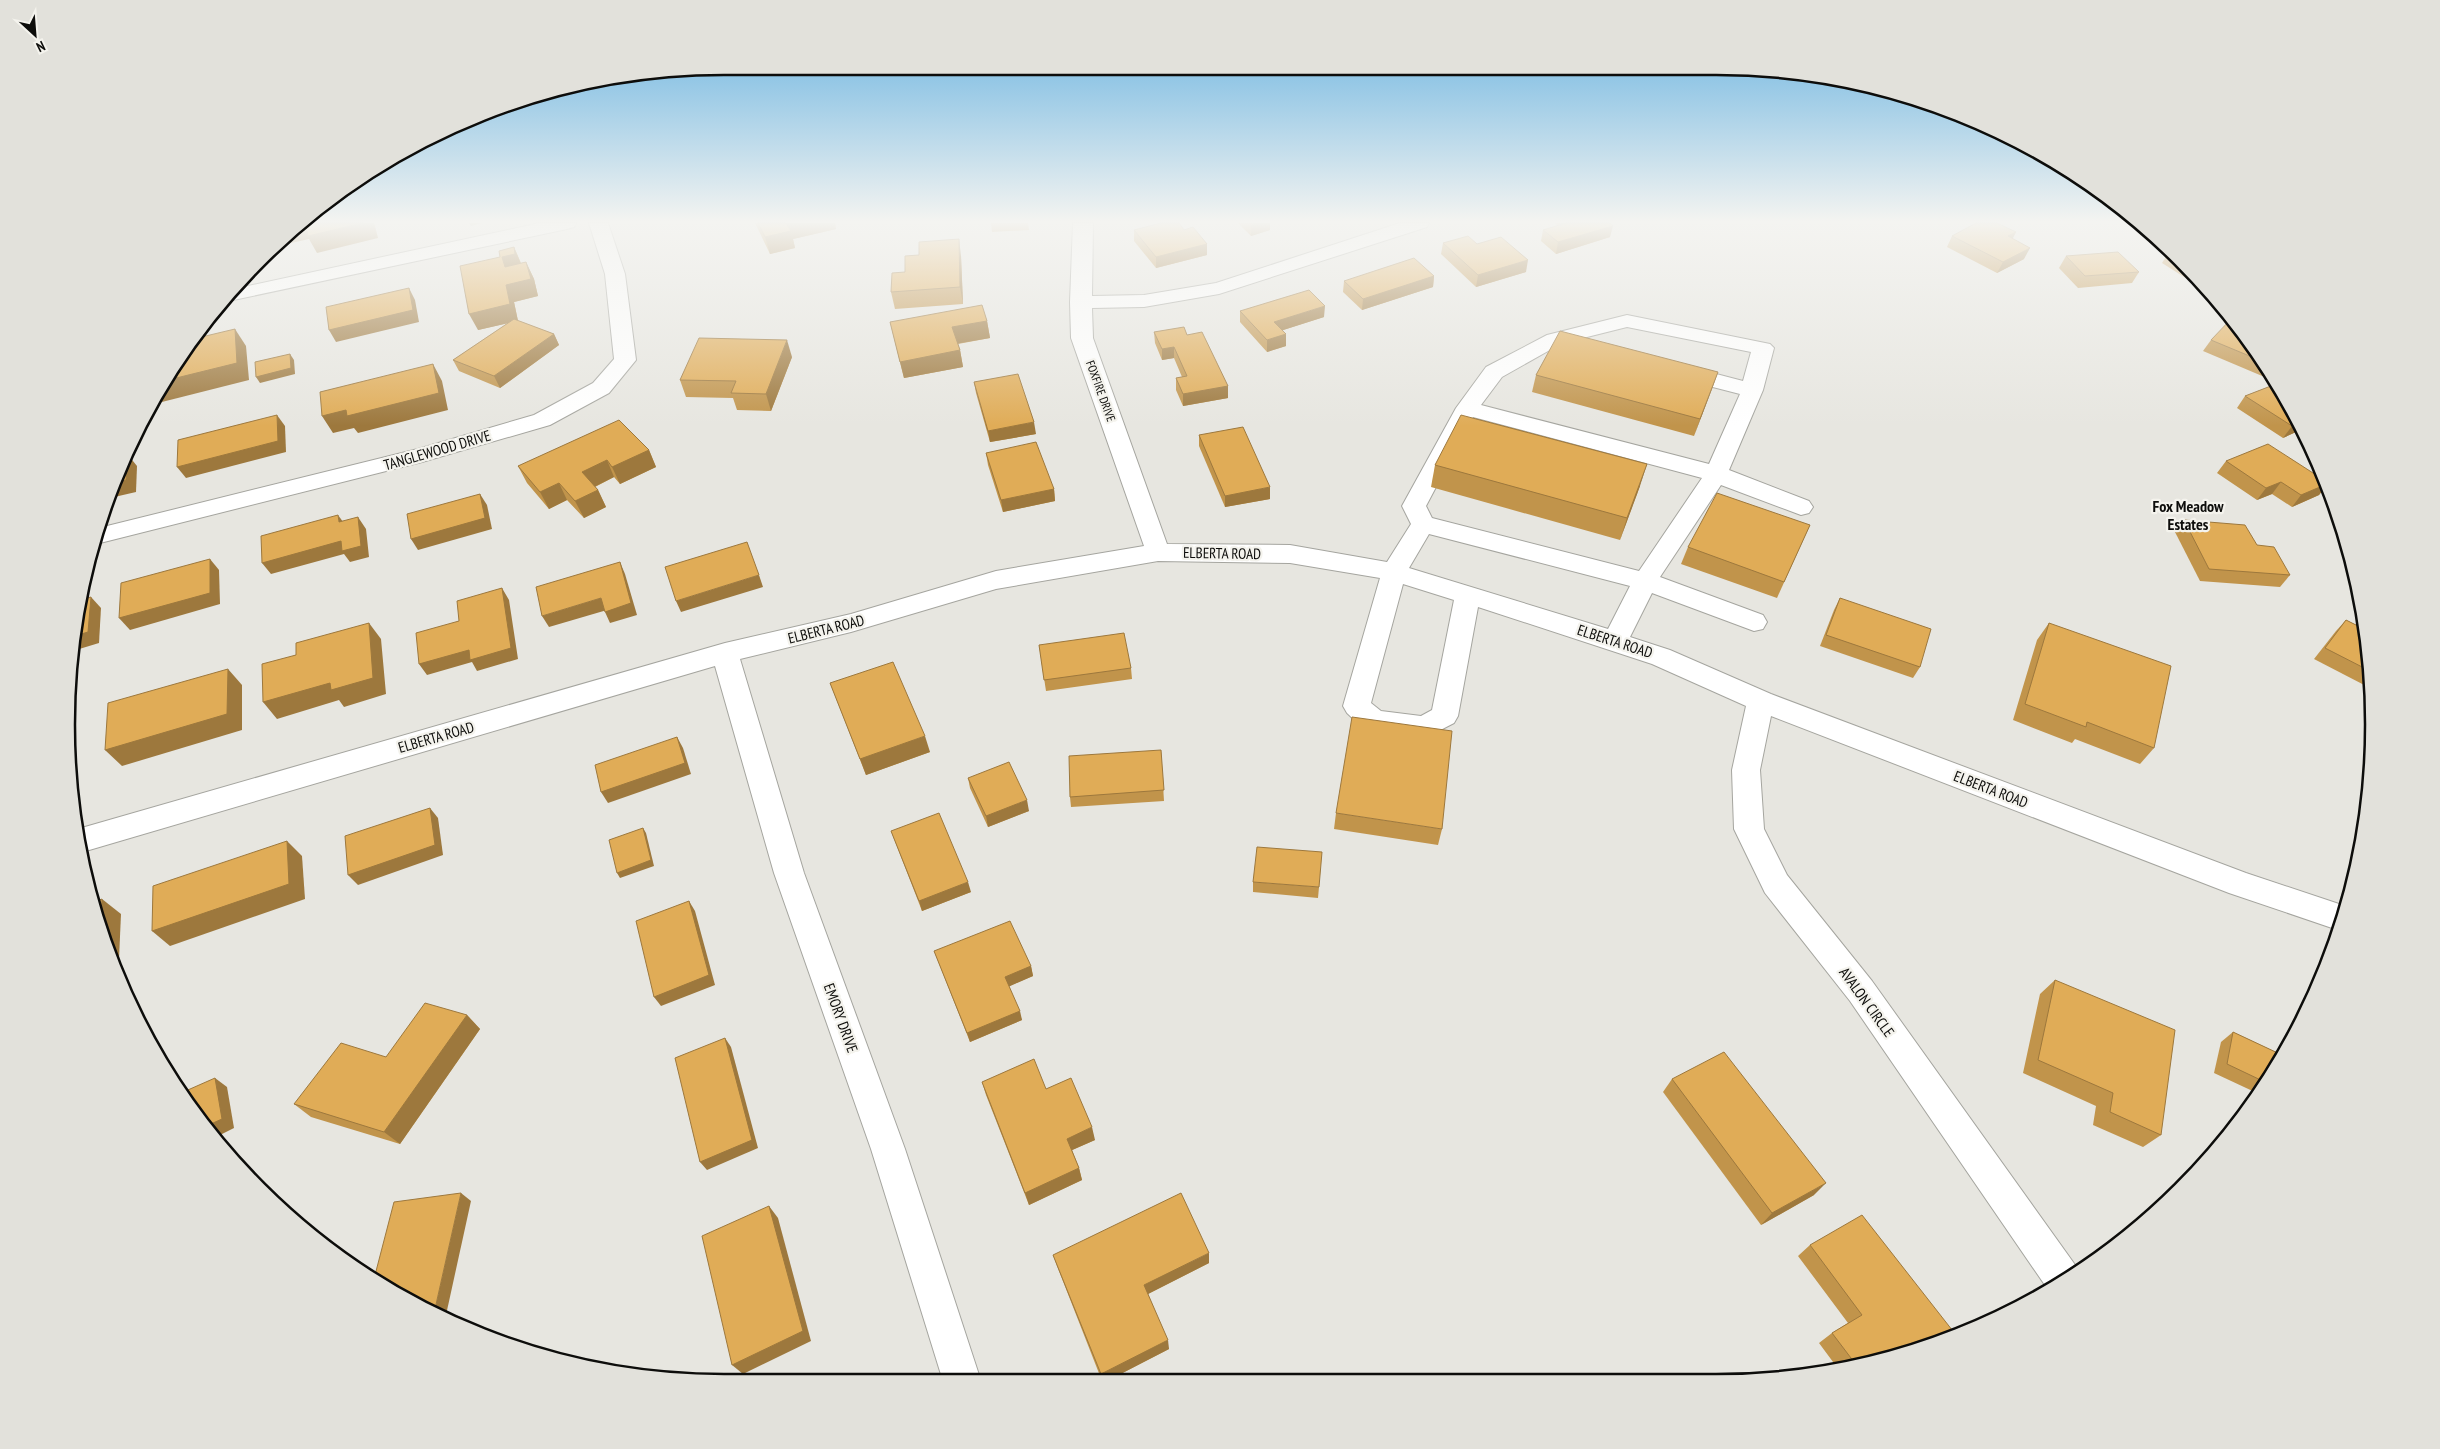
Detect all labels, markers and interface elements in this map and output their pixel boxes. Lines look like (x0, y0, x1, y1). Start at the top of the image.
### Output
north arrow (10, 10, 60, 60)
text: N (33, 37, 48, 56)
street label: FOXFIRE DRIVE (1083, 358, 1119, 424)
street label: TANGLEWOOD DRIVE (381, 426, 493, 474)
district label: Fox Meadow Estates (2152, 496, 2224, 534)
street label: ELBERTA ROAD (1183, 543, 1261, 563)
street label: ELBERTA ROAD (786, 610, 866, 648)
street label: ELBERTA ROAD (1575, 620, 1655, 662)
street label: ELBERTA ROAD (396, 717, 476, 757)
street label: ELBERTA ROAD (1951, 766, 2031, 812)
street label: AVALON CIRCLE (1835, 963, 1899, 1041)
street label: EMORY DRIVE (820, 981, 862, 1055)

